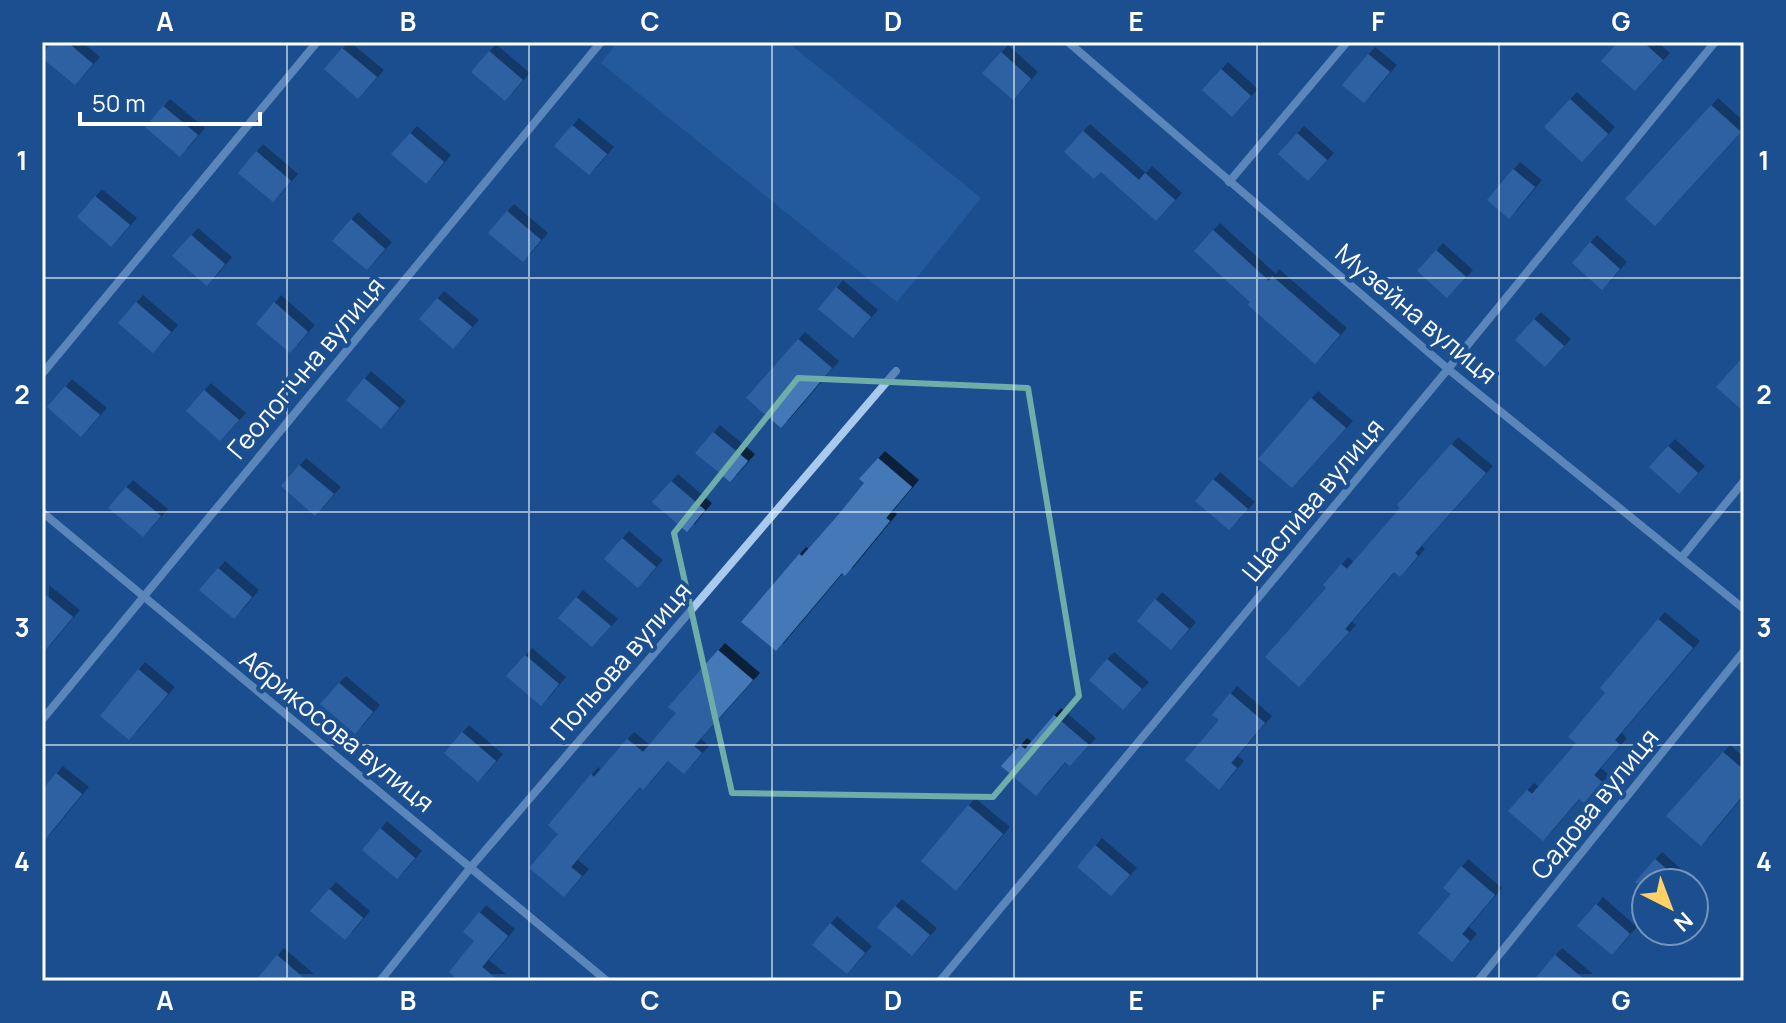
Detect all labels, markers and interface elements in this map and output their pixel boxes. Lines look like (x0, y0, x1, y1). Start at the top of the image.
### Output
text: A (156, 3, 174, 39)
text: B (400, 3, 416, 39)
text: C (640, 3, 660, 39)
text: D (884, 3, 902, 39)
text: E (1128, 3, 1144, 39)
text: F (1371, 3, 1385, 39)
text: G (1611, 3, 1631, 39)
scale bar (80, 76, 260, 126)
text: 50 m (92, 86, 146, 119)
text: 1 (16, 142, 28, 178)
text: 1 (1758, 142, 1770, 178)
street label: Музейна вулиця (1328, 235, 1505, 392)
street label: Геологічна вулиця (218, 269, 392, 466)
text: 2 (14, 376, 30, 412)
text: 2 (1756, 376, 1772, 412)
street label: Щаслива вулиця (1233, 410, 1391, 589)
street label: Польова вулиця (542, 574, 699, 747)
text: 3 (14, 609, 30, 645)
text: 3 (1756, 609, 1772, 645)
street label: Абрикосова вулиця (233, 641, 442, 820)
street label: Садова вулиця (1522, 720, 1666, 887)
text: 4 (14, 843, 30, 879)
text: 4 (1756, 843, 1772, 879)
north arrow (1630, 867, 1710, 947)
text: N (1667, 905, 1699, 938)
text: A (156, 982, 174, 1018)
text: B (400, 982, 416, 1018)
text: C (640, 982, 660, 1018)
text: D (884, 982, 902, 1018)
text: E (1128, 982, 1144, 1018)
text: F (1371, 982, 1385, 1018)
text: G (1611, 982, 1631, 1018)

